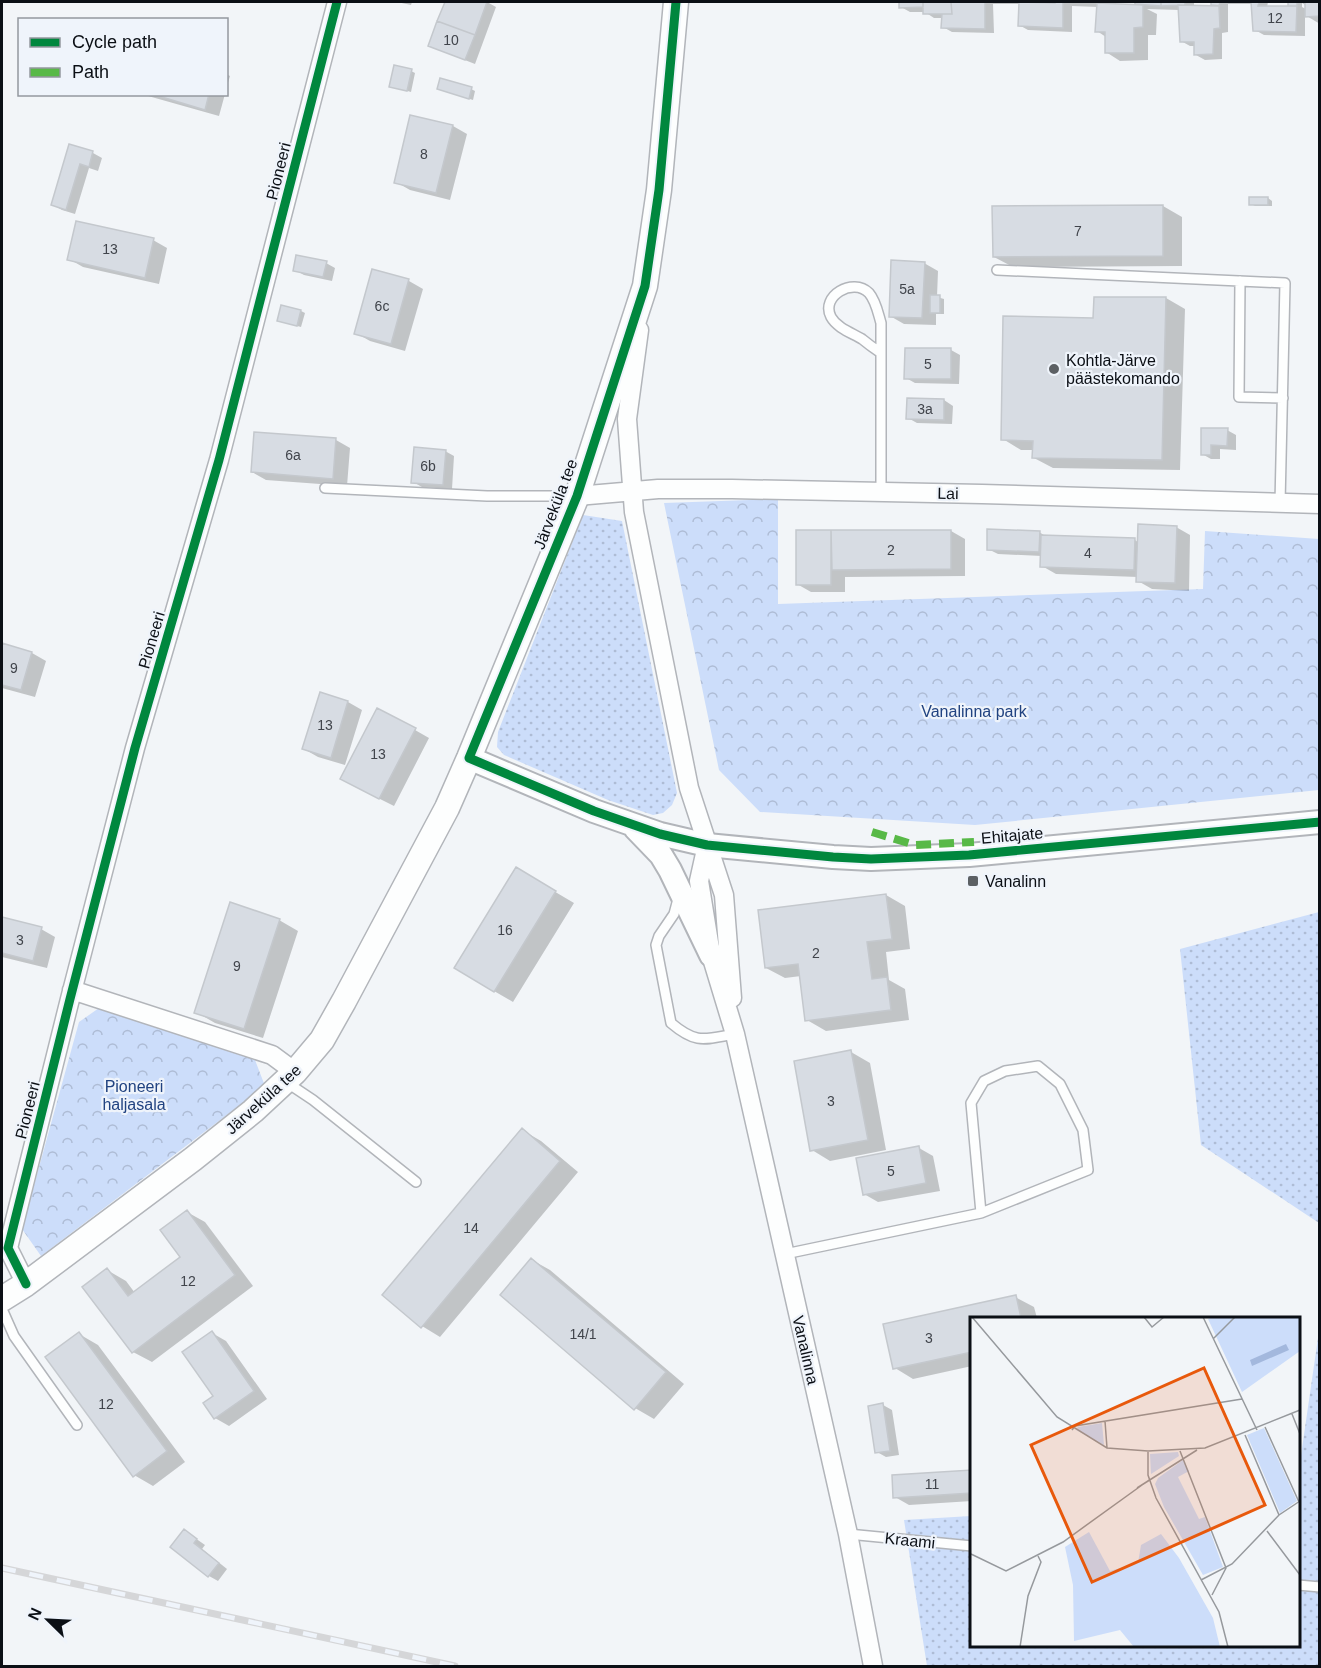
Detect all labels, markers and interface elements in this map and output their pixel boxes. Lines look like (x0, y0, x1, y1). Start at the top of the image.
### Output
house number: 12 (1267, 10, 1283, 26)
legend (18, 18, 228, 96)
text: Cycle path (72, 32, 157, 52)
house number: 10 (443, 32, 459, 48)
text: Path (72, 62, 109, 82)
street label: Pioneeri (263, 141, 294, 202)
house number: 8 (420, 146, 428, 162)
house number: 7 (1074, 223, 1082, 239)
house number: 13 (102, 241, 118, 257)
house number: 5a (899, 281, 915, 297)
house number: 6c (375, 298, 389, 314)
place label: Kohtla-Järve päästekomando (1066, 352, 1180, 387)
house number: 5 (924, 356, 932, 372)
marker: Kohtla-Järve päästekomando (1047, 362, 1061, 376)
house number: 3a (917, 401, 933, 417)
house number: 6a (285, 447, 301, 463)
street label: Järveküla tee (530, 457, 580, 552)
house number: 6b (420, 458, 436, 474)
street label: Lai (937, 485, 959, 502)
house number: 2 (887, 542, 895, 558)
house number: 4 (1084, 545, 1092, 561)
street label: Pioneeri (135, 610, 168, 671)
house number: 9 (10, 660, 18, 676)
park label: Vanalinna park (921, 703, 1028, 720)
house number: 13 (317, 717, 333, 733)
house number: 13 (370, 746, 386, 762)
street label: Ehitajate (980, 824, 1044, 847)
place label: Vanalinn (985, 873, 1046, 890)
marker: Vanalinn (966, 874, 980, 888)
house number: 16 (497, 922, 513, 938)
house number: 3 (16, 932, 24, 948)
house number: 2 (812, 945, 820, 961)
house number: 9 (233, 958, 241, 974)
street label: Järveküla tee (222, 1061, 304, 1138)
park label: Pioneeri haljasala (102, 1078, 166, 1113)
street label: Pioneeri (12, 1080, 43, 1141)
house number: 3 (827, 1093, 835, 1109)
house number: 5 (887, 1163, 895, 1179)
house number: 14 (463, 1220, 479, 1236)
house number: 12 (180, 1273, 196, 1289)
street label: Vanalinna (789, 1314, 822, 1386)
inset map (970, 1317, 1300, 1647)
house number: 14/1 (569, 1326, 597, 1342)
house number: 3 (925, 1330, 933, 1346)
house number: 12 (98, 1396, 114, 1412)
house number: 11 (925, 1476, 939, 1492)
street label: Kraami (884, 1529, 936, 1552)
north arrow (18, 1590, 78, 1650)
text: N (25, 1605, 45, 1623)

